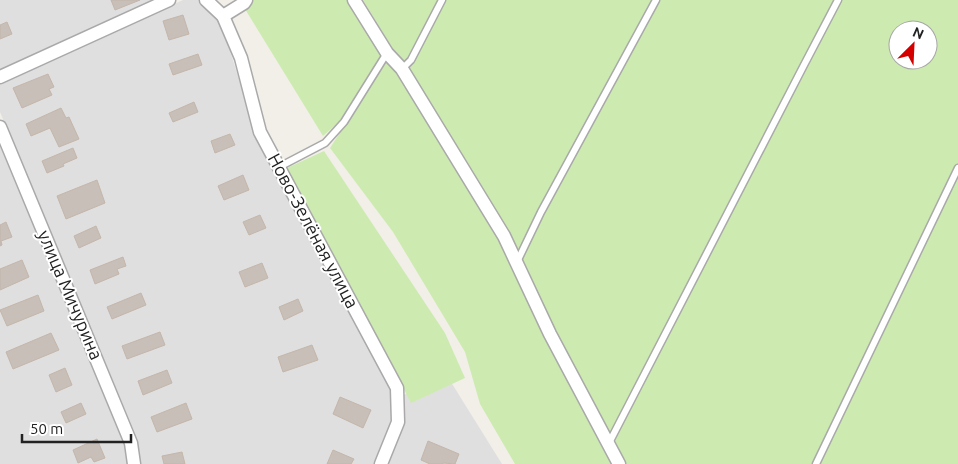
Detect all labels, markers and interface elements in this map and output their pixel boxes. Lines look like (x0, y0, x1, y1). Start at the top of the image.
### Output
north arrow (888, 20, 938, 70)
text: N (910, 24, 926, 43)
street label: Ново-Зелёная улица (265, 150, 363, 311)
street label: улица Мичурина (35, 227, 107, 362)
scale bar (22, 412, 131, 444)
text: 50 m (30, 420, 63, 437)

